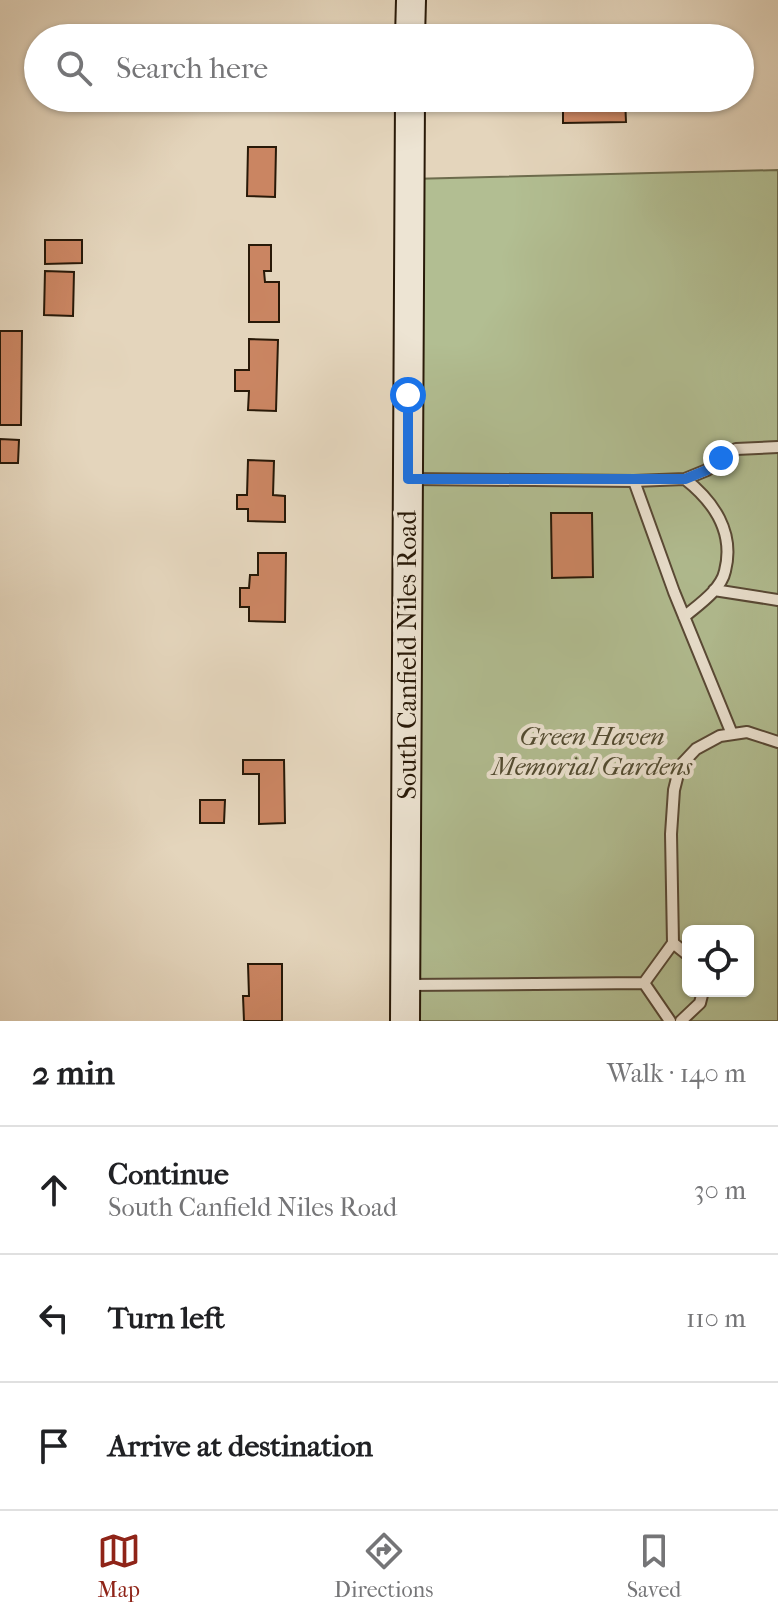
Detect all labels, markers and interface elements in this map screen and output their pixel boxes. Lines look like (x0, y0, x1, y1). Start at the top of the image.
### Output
search box (24, 24, 754, 112)
icon: search (52, 46, 96, 90)
text: Search here (116, 51, 268, 86)
route start (390, 377, 426, 413)
route end (703, 440, 739, 476)
street label: South Canfield Niles Road (392, 510, 423, 800)
park label: Green Haven Memorial Gardens (490, 721, 693, 782)
map controls (682, 925, 754, 997)
button: locate (682, 925, 754, 997)
text: 2 min (32, 1053, 115, 1093)
text: Walk · 140 m (607, 1058, 746, 1089)
text: Continue (108, 1157, 229, 1192)
icon: ahead (32, 1168, 76, 1212)
text: 30 m (694, 1175, 746, 1206)
text: South Canfield Niles Road (108, 1192, 397, 1223)
icon: left (32, 1296, 76, 1340)
text: Turn left (108, 1301, 225, 1336)
text: 110 m (686, 1303, 746, 1334)
icon: arrive (32, 1424, 76, 1468)
text: Arrive at destination (108, 1429, 373, 1464)
tab: Map (97, 1529, 141, 1603)
tab: Directions (334, 1529, 433, 1603)
tab: Saved (627, 1529, 681, 1603)

